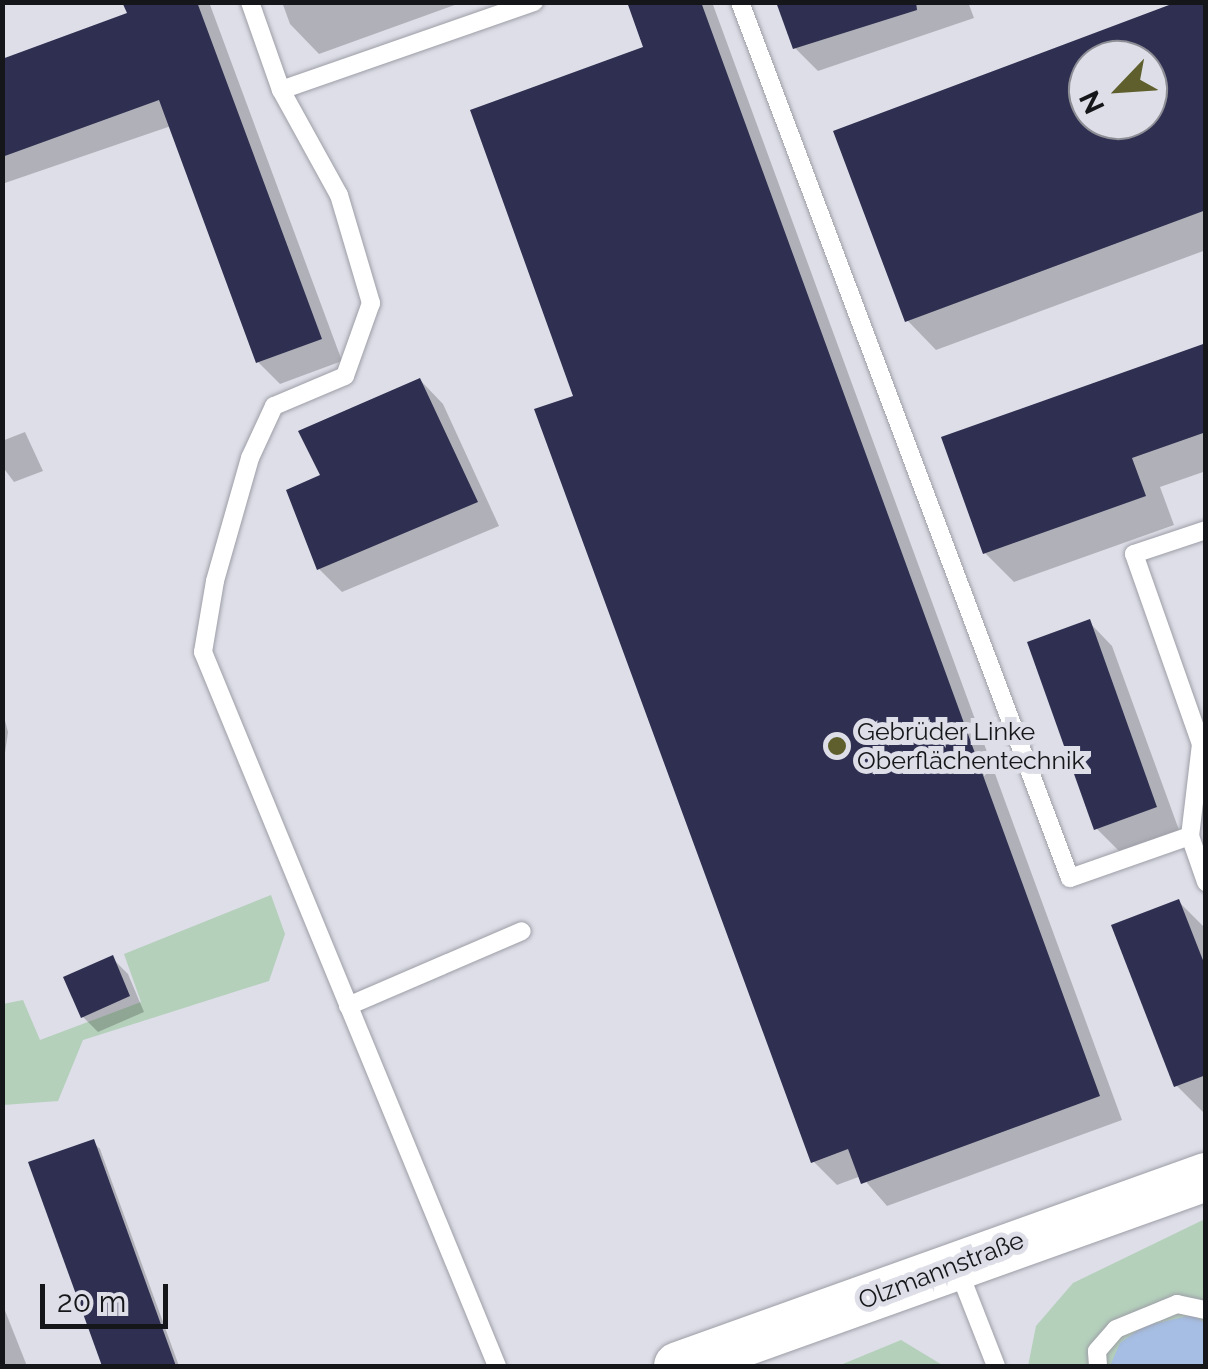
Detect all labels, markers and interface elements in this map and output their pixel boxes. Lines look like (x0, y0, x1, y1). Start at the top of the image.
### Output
north arrow (1068, 40, 1168, 140)
text: N (1073, 85, 1112, 119)
place label: Gebrüder Linke Oberflächentechnik (857, 717, 1085, 776)
marker: Gebrüder Linke Oberflächentechnik (826, 735, 848, 757)
street label: Olzmannstraße (854, 1225, 1028, 1315)
scale bar (45, 1264, 172, 1326)
text: 20 m (57, 1284, 126, 1319)

